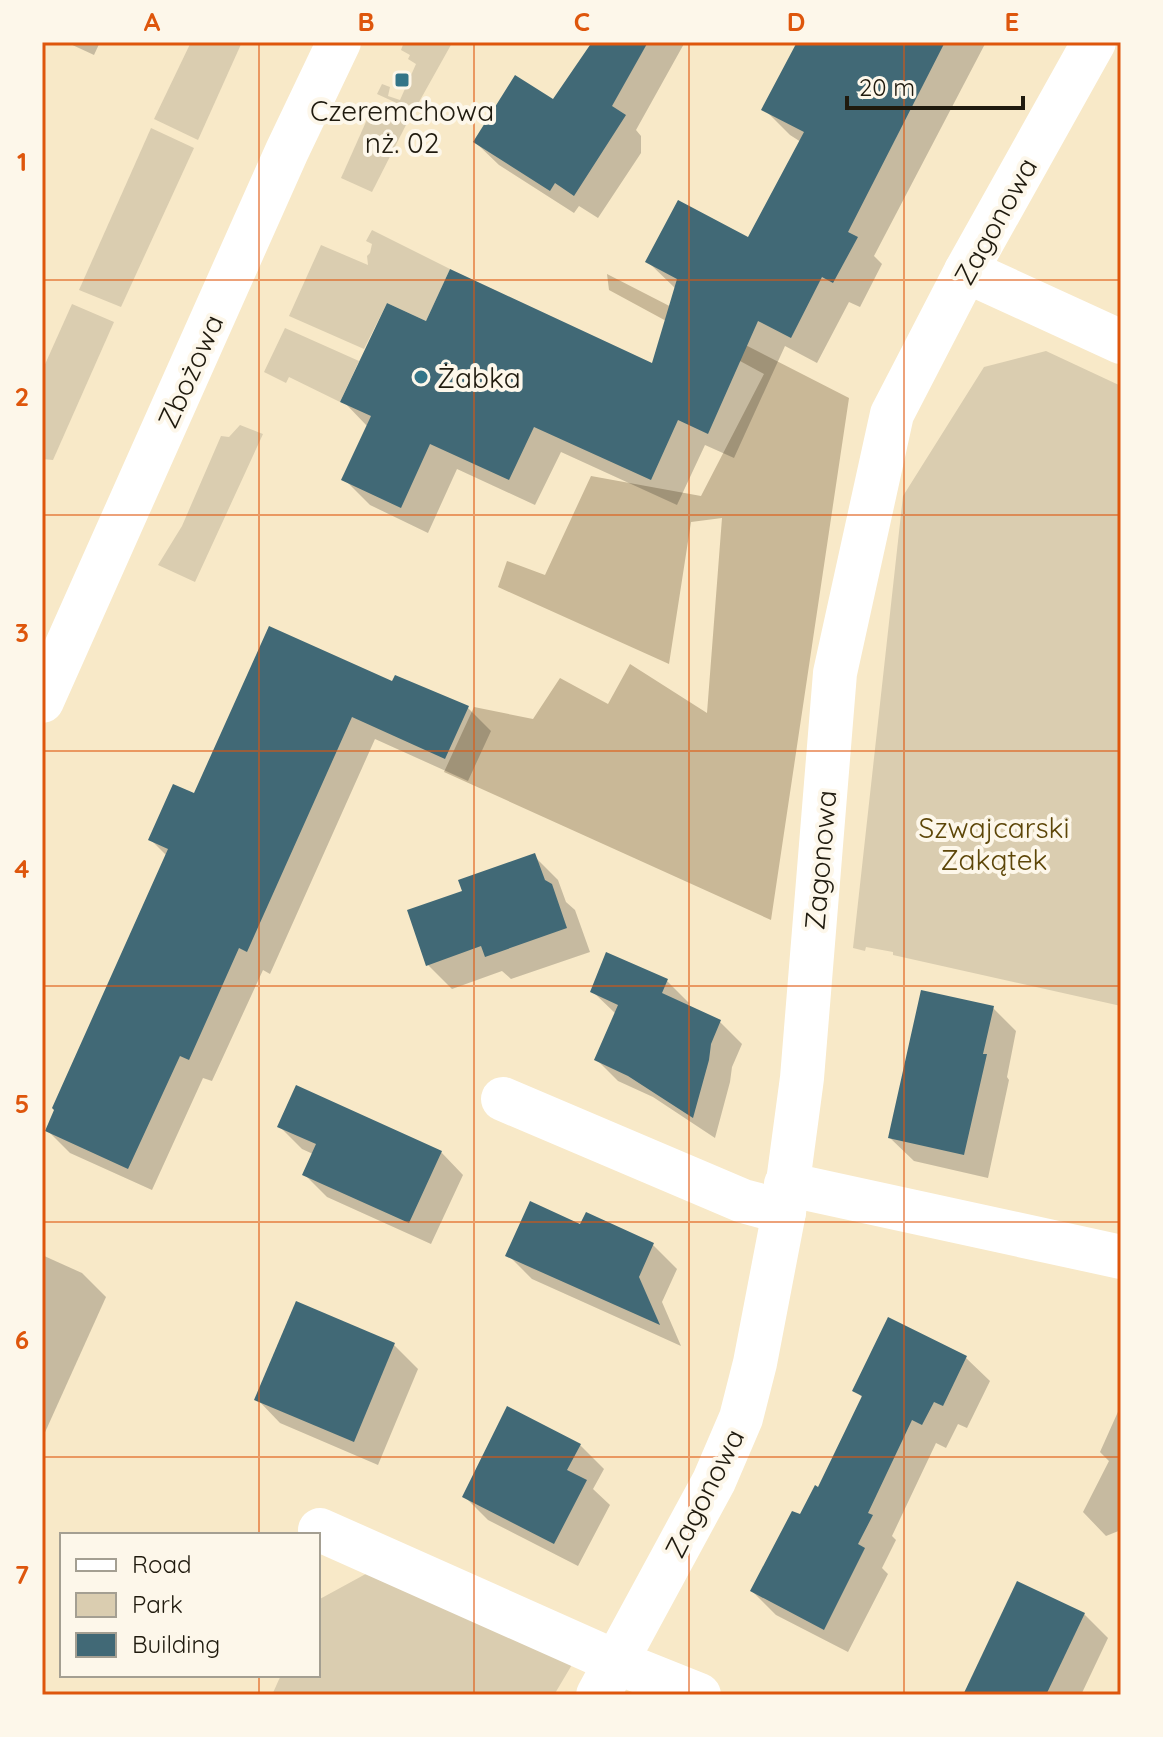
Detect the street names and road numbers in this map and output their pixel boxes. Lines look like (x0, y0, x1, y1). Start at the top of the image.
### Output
street label: Zagonowa (946, 151, 1044, 291)
street label: Zbożowa (150, 309, 230, 433)
street label: Zagonowa (796, 789, 844, 931)
street label: Zagonowa (657, 1423, 751, 1563)

